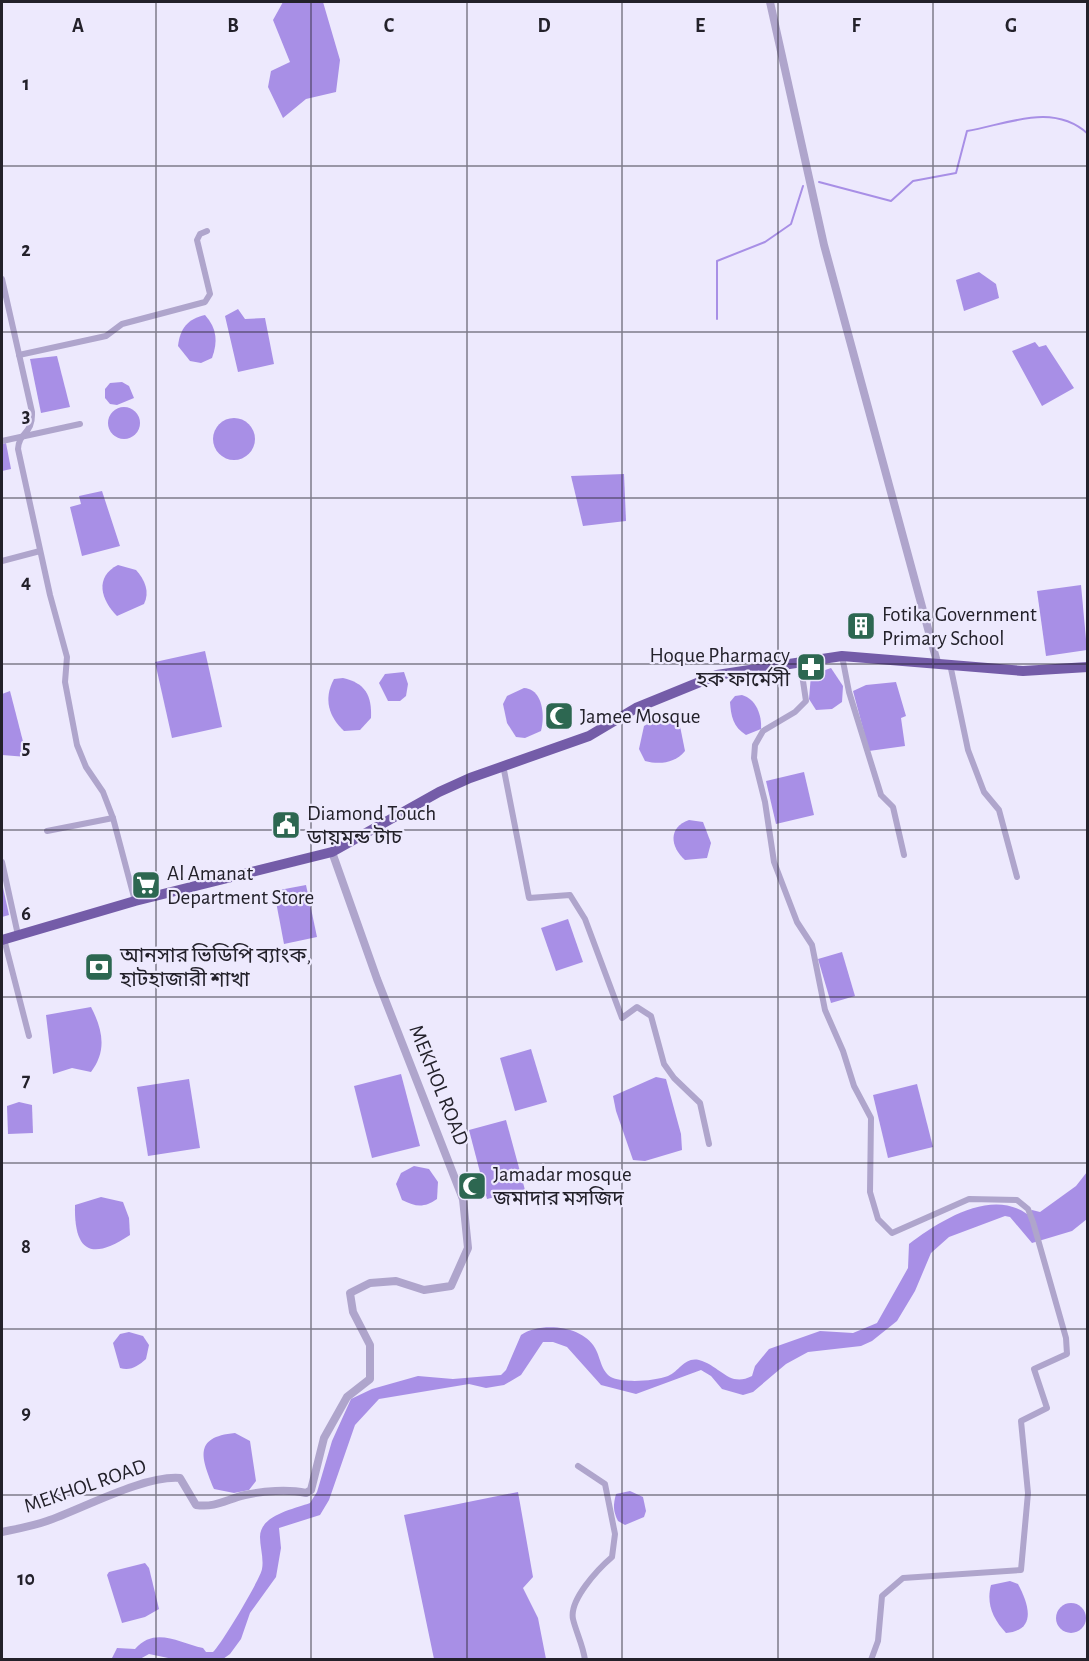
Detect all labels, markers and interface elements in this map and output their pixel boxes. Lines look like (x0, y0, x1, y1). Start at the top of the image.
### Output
text: A (72, 16, 84, 36)
text: B (227, 16, 239, 36)
text: C (384, 16, 395, 36)
text: D (537, 16, 551, 36)
text: E (695, 16, 705, 36)
text: F (851, 16, 861, 36)
text: G (1005, 16, 1017, 36)
text: 1 (22, 74, 30, 94)
text: 2 (21, 240, 31, 260)
text: 3 (22, 406, 30, 426)
text: 4 (21, 572, 31, 592)
place label: Fotika Government Primary School (882, 604, 1037, 649)
building icon: Fotika Government Primary School (845, 610, 877, 642)
place label: Hoque Pharmacy হক ফার্মেসী (650, 645, 790, 690)
pharmacy icon: Hoque Pharmacy হক ফার্মেসী (795, 651, 827, 683)
mosque icon: Jamee Mosque (543, 700, 575, 732)
place label: Jamee Mosque (580, 706, 701, 727)
text: 5 (22, 738, 30, 758)
place label: Diamond Touch ডায়মন্ড টাচ (306, 803, 436, 848)
public building icon: Diamond Touch ডায়মন্ড টাচ (270, 809, 302, 841)
place label: Al Amanat Department Store (167, 863, 314, 908)
supermarket icon: Al Amanat Department Store (130, 869, 162, 901)
text: 6 (21, 904, 31, 924)
place label: আনসার ভিডিপি ব্যাংক, হাটহাজারী শাখা (119, 943, 311, 990)
bank icon: আনসার ভিডিপি ব্যাংক, হাটহাজারী শাখা (83, 951, 115, 983)
street label: MEKHOL ROAD (405, 1022, 473, 1148)
text: 7 (22, 1070, 31, 1090)
place label: Jamadar mosque জমাদার মসজিদ (492, 1164, 632, 1209)
mosque icon: Jamadar mosque জমাদার মসজিদ (456, 1170, 488, 1202)
text: 8 (21, 1237, 31, 1257)
text: 9 (21, 1403, 31, 1423)
street label: MEKHOL ROAD (21, 1455, 149, 1517)
text: 10 (17, 1569, 35, 1589)

